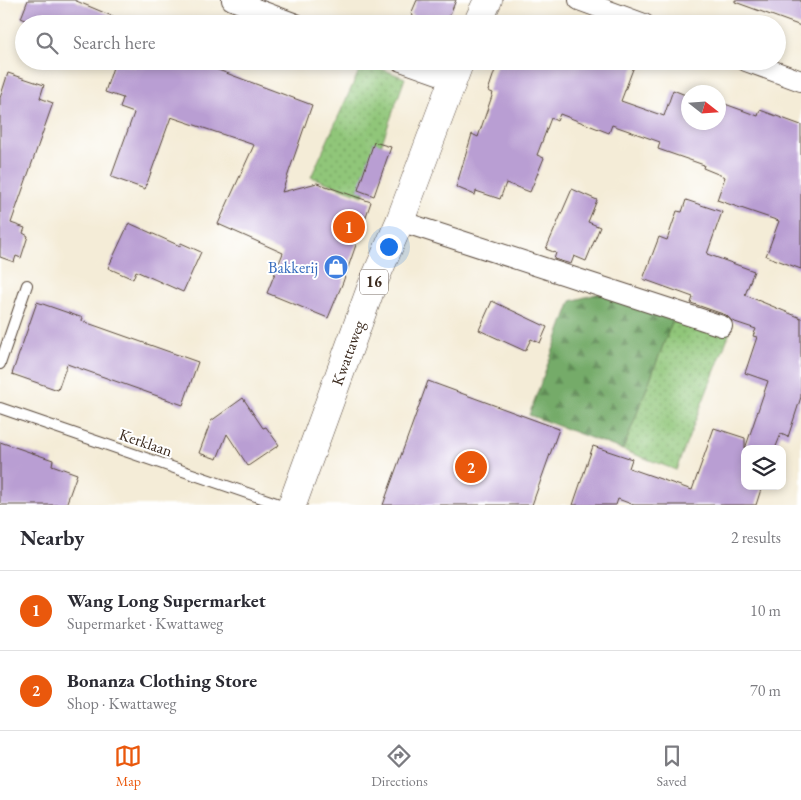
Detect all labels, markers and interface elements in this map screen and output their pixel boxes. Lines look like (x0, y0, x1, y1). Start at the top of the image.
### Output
search box (15, 15, 786, 70)
icon: search (33, 29, 61, 57)
text: Search here (73, 30, 155, 55)
north arrow (681, 85, 726, 130)
pin: 1 (333, 208, 365, 246)
your location (376, 234, 402, 260)
shop icon: Bakkerij (323, 254, 349, 280)
place label: Bakkerij (268, 257, 318, 278)
road number: 16 (360, 270, 388, 294)
street label: Kwattaweg (326, 316, 370, 388)
street label: Kerklaan (116, 424, 176, 462)
map controls (741, 445, 786, 490)
button: layers (741, 445, 786, 490)
pin: 2 (455, 448, 487, 486)
text: Nearby (20, 524, 84, 551)
text: 2 results (731, 527, 781, 548)
text: Wang Long Supermarket (67, 588, 266, 613)
text: 1 (32, 600, 40, 621)
text: 10 m (750, 600, 781, 621)
text: Supermarket · Kwattaweg (67, 613, 223, 634)
text: Bonanza Clothing Store (67, 668, 257, 693)
text: 2 (32, 680, 40, 701)
text: 70 m (750, 680, 781, 701)
text: Shop · Kwattaweg (67, 693, 176, 714)
tab: Map (114, 742, 142, 790)
tab: Directions (371, 742, 428, 790)
tab: Saved (657, 742, 687, 790)

